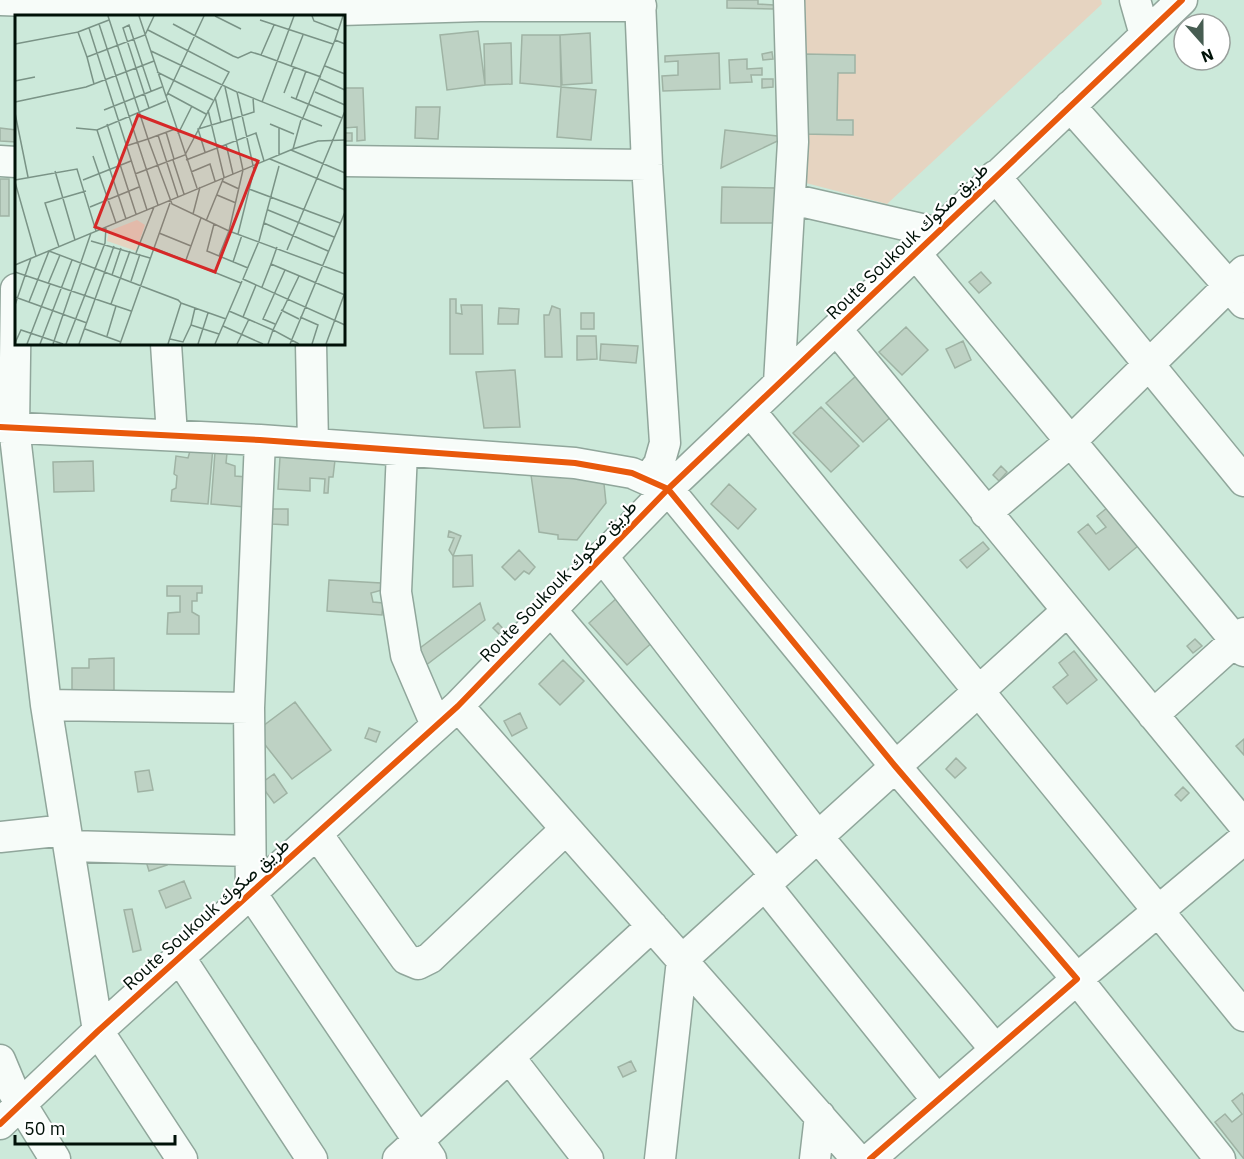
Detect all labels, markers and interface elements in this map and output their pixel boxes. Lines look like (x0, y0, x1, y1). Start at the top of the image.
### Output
north arrow (1172, 12, 1232, 72)
inset map (15, 15, 345, 345)
text: N (1198, 45, 1216, 67)
street label: Route Soukouk طريق صكوك (821, 158, 993, 324)
street label: Route Soukouk طريق صكوك (475, 495, 641, 667)
street label: Route Soukouk طريق صكوك (118, 833, 294, 995)
scale bar (15, 1108, 176, 1146)
text: 50 m (24, 1117, 66, 1140)

